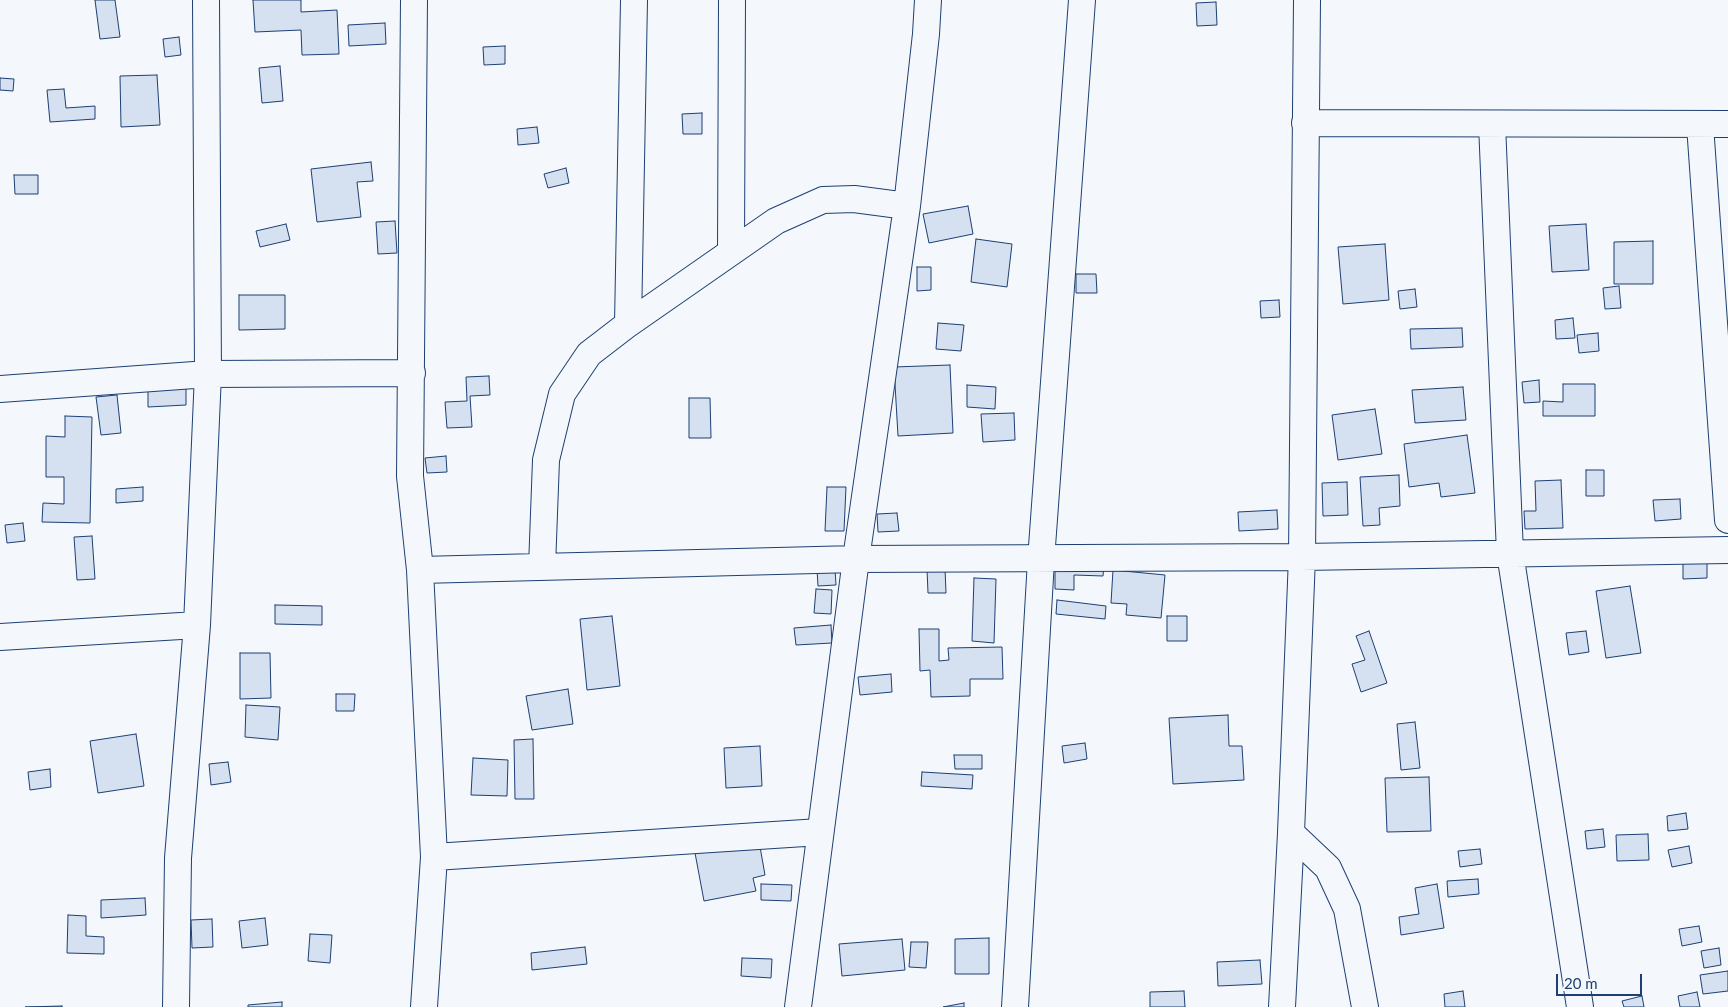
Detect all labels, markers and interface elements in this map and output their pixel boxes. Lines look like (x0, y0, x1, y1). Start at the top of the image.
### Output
scale bar (1558, 964, 1644, 996)
text: 20 m (1564, 974, 1598, 992)

